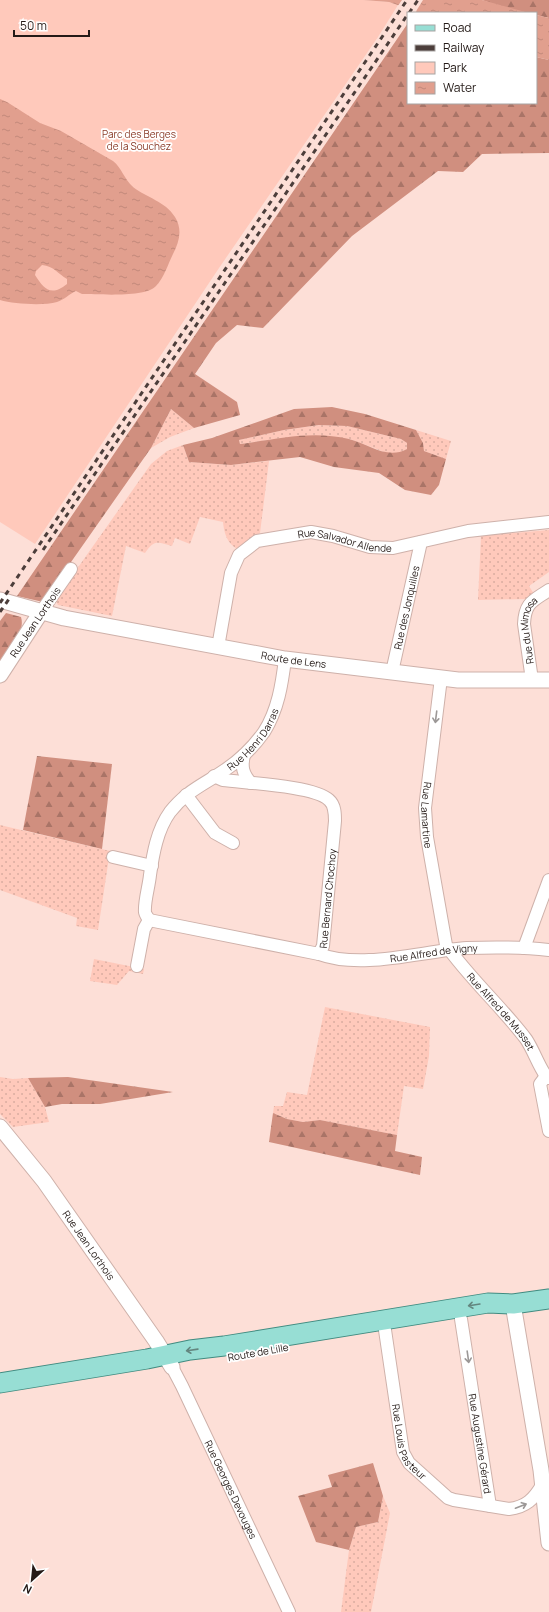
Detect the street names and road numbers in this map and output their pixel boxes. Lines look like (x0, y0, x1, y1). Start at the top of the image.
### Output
street label: Rue Salvador Allende (296, 525, 392, 555)
street label: Rue des Jonquilles (390, 564, 423, 651)
street label: Rue Jean Lorthois (6, 584, 64, 660)
street label: Rue du Mimosa (517, 593, 540, 665)
street label: Route de Lens (260, 648, 327, 671)
street label: Rue Henri Darras (224, 706, 282, 773)
street label: Rue Lamartine (418, 781, 436, 849)
street label: Rue Bernard Chochoy (316, 847, 339, 949)
street label: Rue Alfred de Vigny (389, 941, 479, 965)
street label: Rue Alfred de Musset (464, 969, 538, 1053)
street label: Rue Jean Lorthois (60, 1207, 118, 1283)
street label: Route de Lille (226, 1340, 290, 1364)
street label: Rue Augustine Gérard (466, 1392, 495, 1495)
street label: Rue Louis Pasteur (389, 1403, 430, 1483)
street label: Rue Georges Devouges (202, 1438, 260, 1541)

